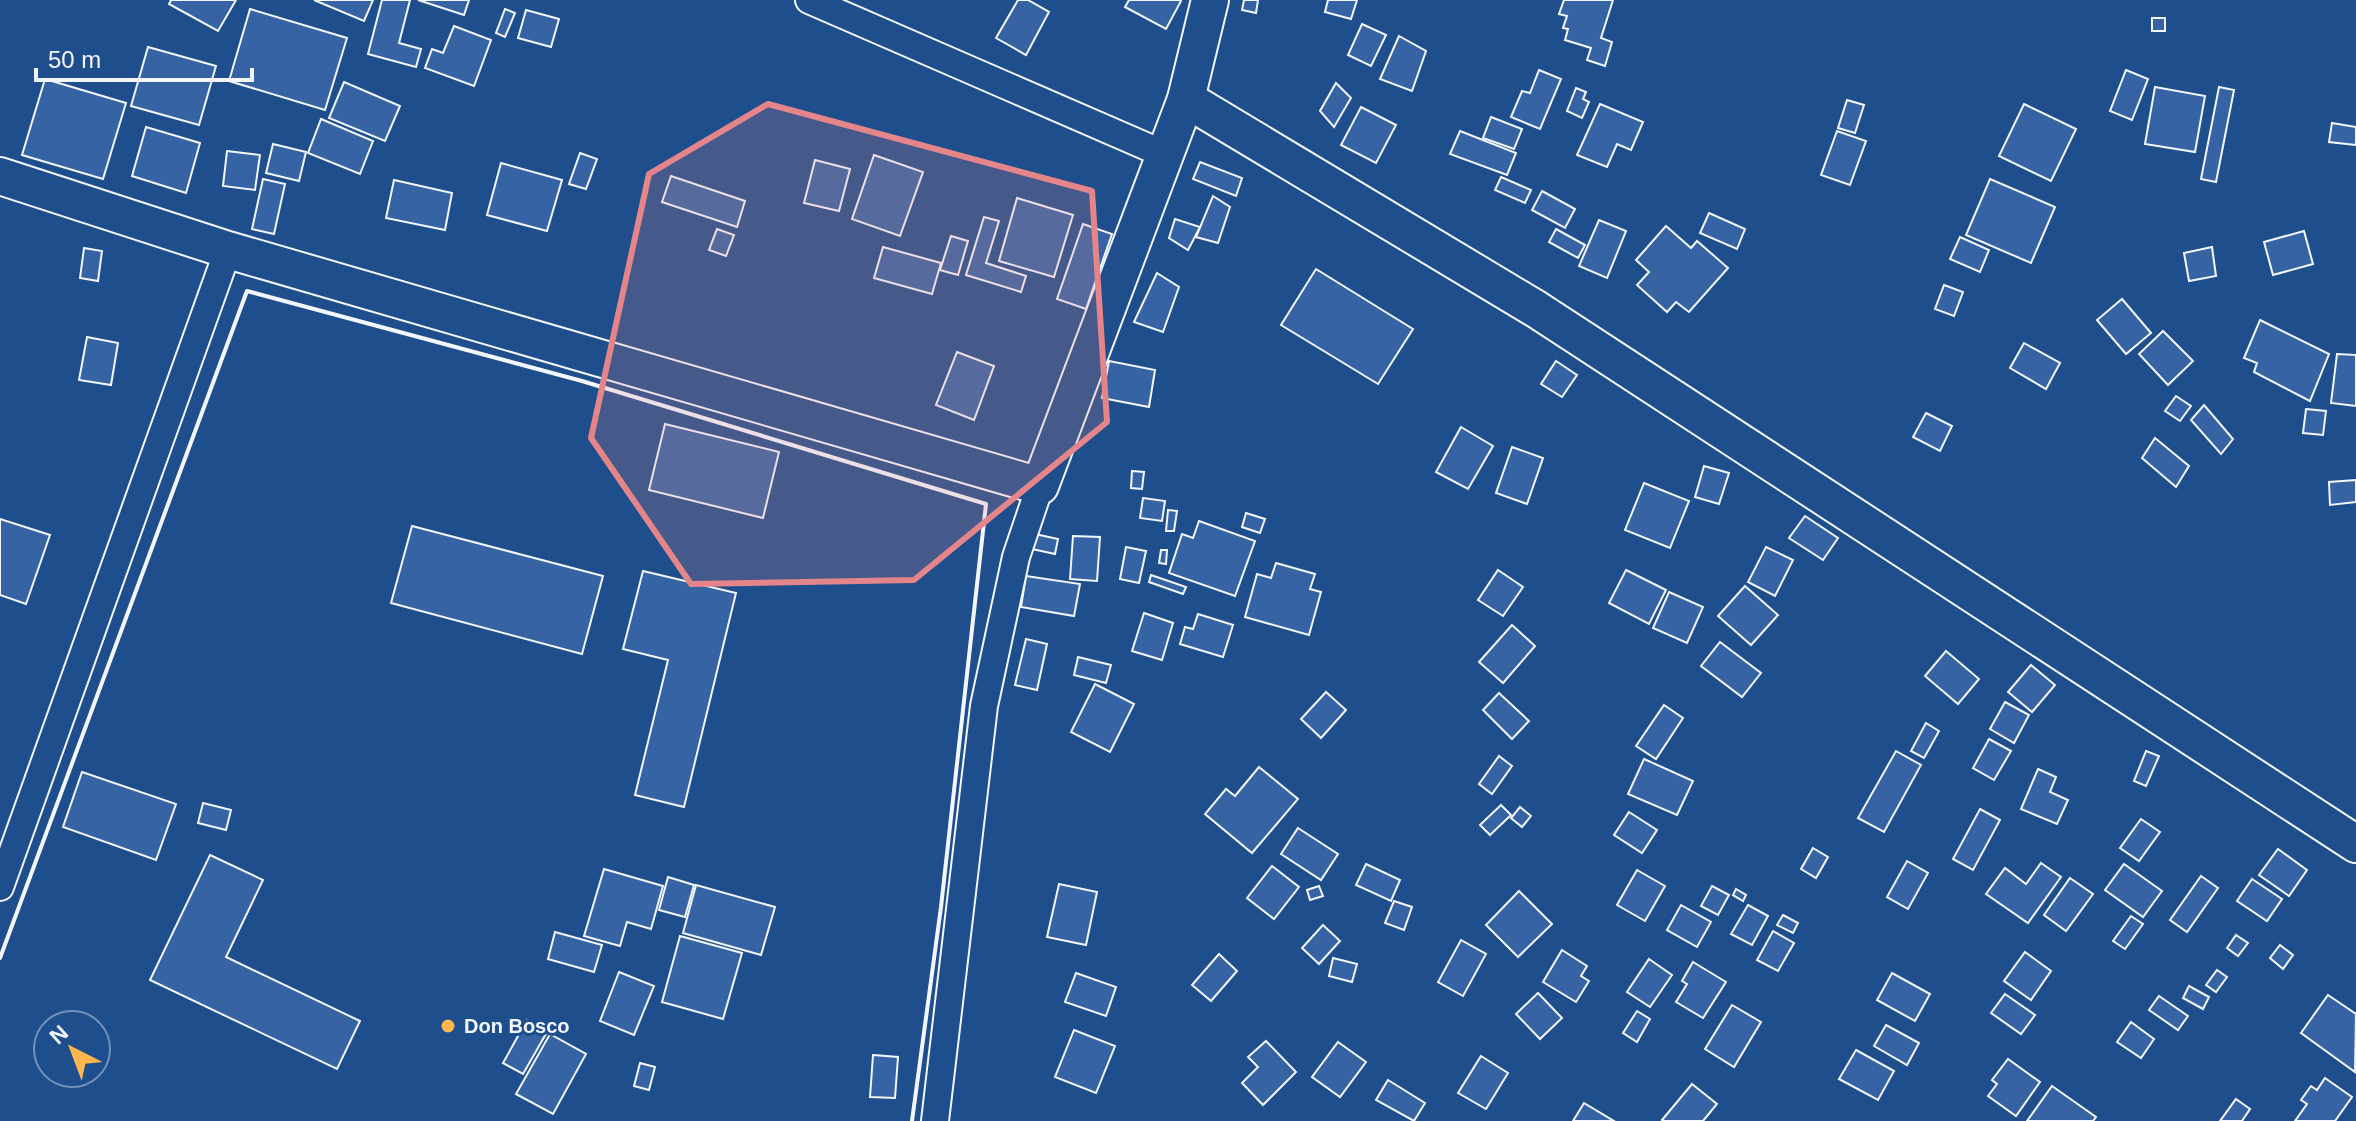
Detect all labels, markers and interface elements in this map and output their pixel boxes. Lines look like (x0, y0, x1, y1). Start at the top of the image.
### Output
scale bar (36, 32, 252, 82)
text: 50 m (48, 46, 101, 73)
north arrow (32, 1009, 112, 1089)
place label: Don Bosco (464, 1015, 570, 1037)
marker: Don Bosco (439, 1017, 457, 1035)
text: N (45, 1020, 73, 1049)

